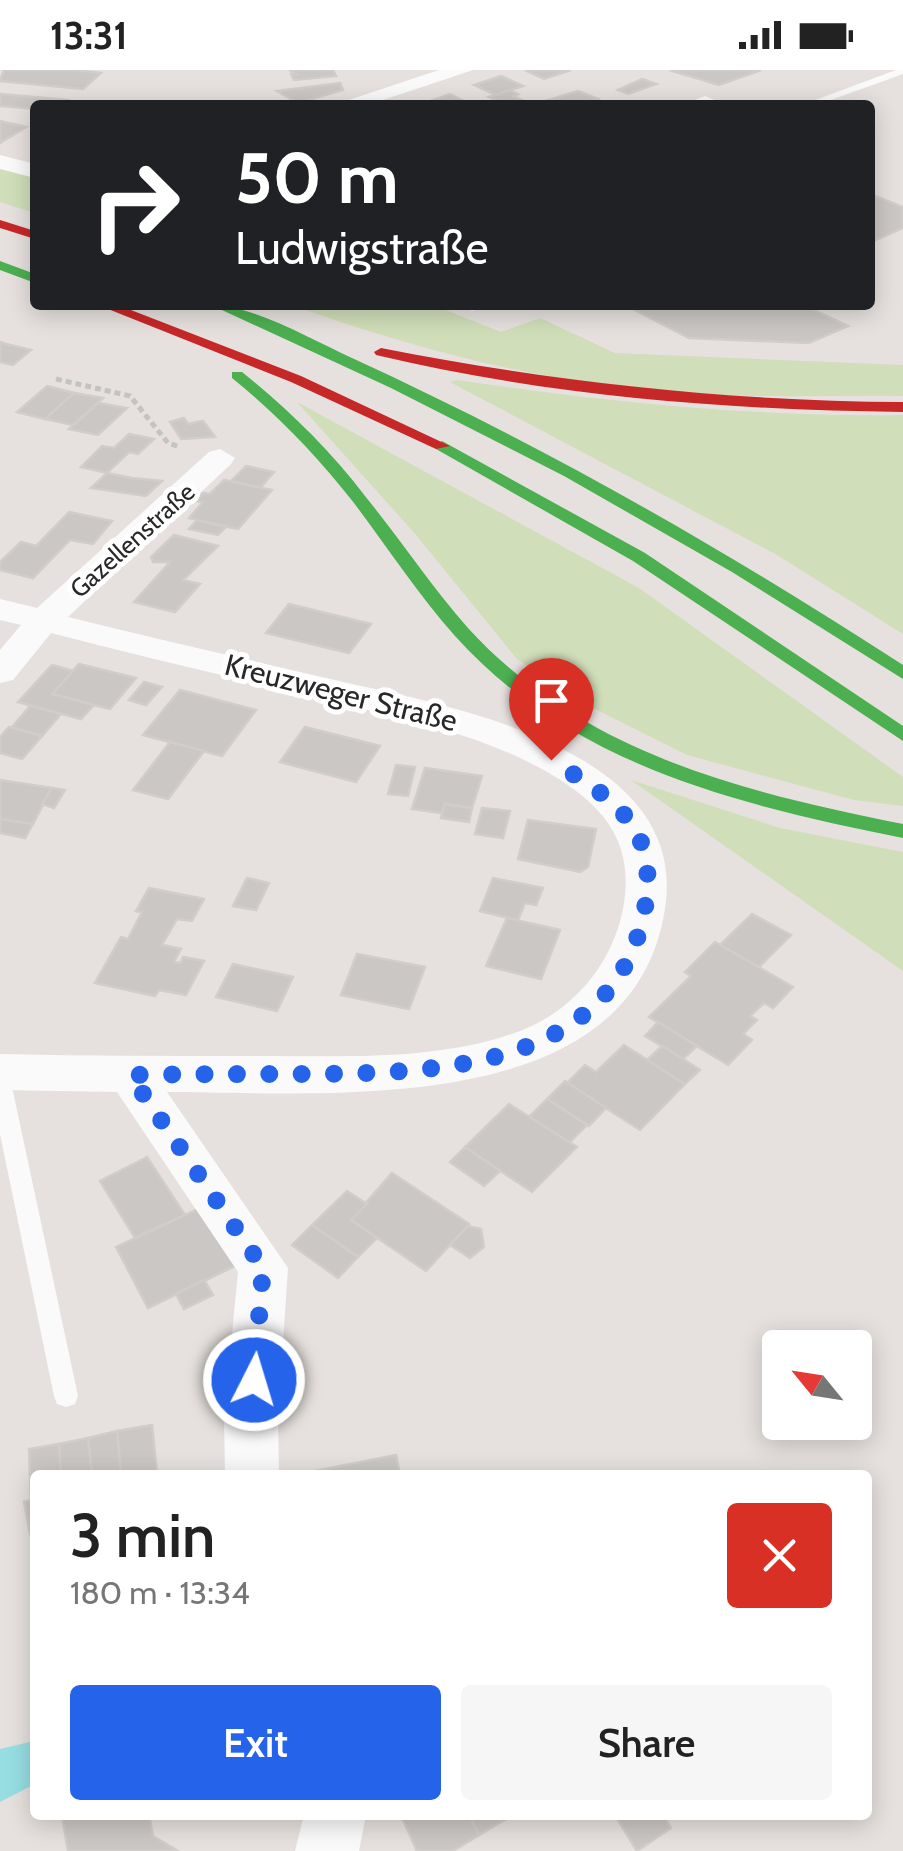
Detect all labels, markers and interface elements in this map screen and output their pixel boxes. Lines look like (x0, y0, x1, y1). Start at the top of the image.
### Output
text: 13:31 (50, 12, 127, 59)
text: 50 m (235, 135, 399, 221)
icon: right (70, 140, 200, 270)
text: Ludwigstraße (235, 221, 488, 275)
street label: Gazellenstraße (64, 476, 201, 604)
street label: Kreuzweger Straße (221, 646, 461, 739)
pin (509, 658, 594, 761)
icon: arrive (524, 673, 579, 728)
position arrow (202, 1328, 306, 1432)
north arrow (762, 1330, 872, 1440)
map controls (762, 1330, 872, 1440)
text: 3 min (70, 1499, 215, 1572)
button: close (727, 1503, 832, 1608)
text: 180 m · 13:34 (70, 1573, 250, 1612)
button: Exit (70, 1685, 441, 1800)
button: Share (461, 1685, 832, 1800)

